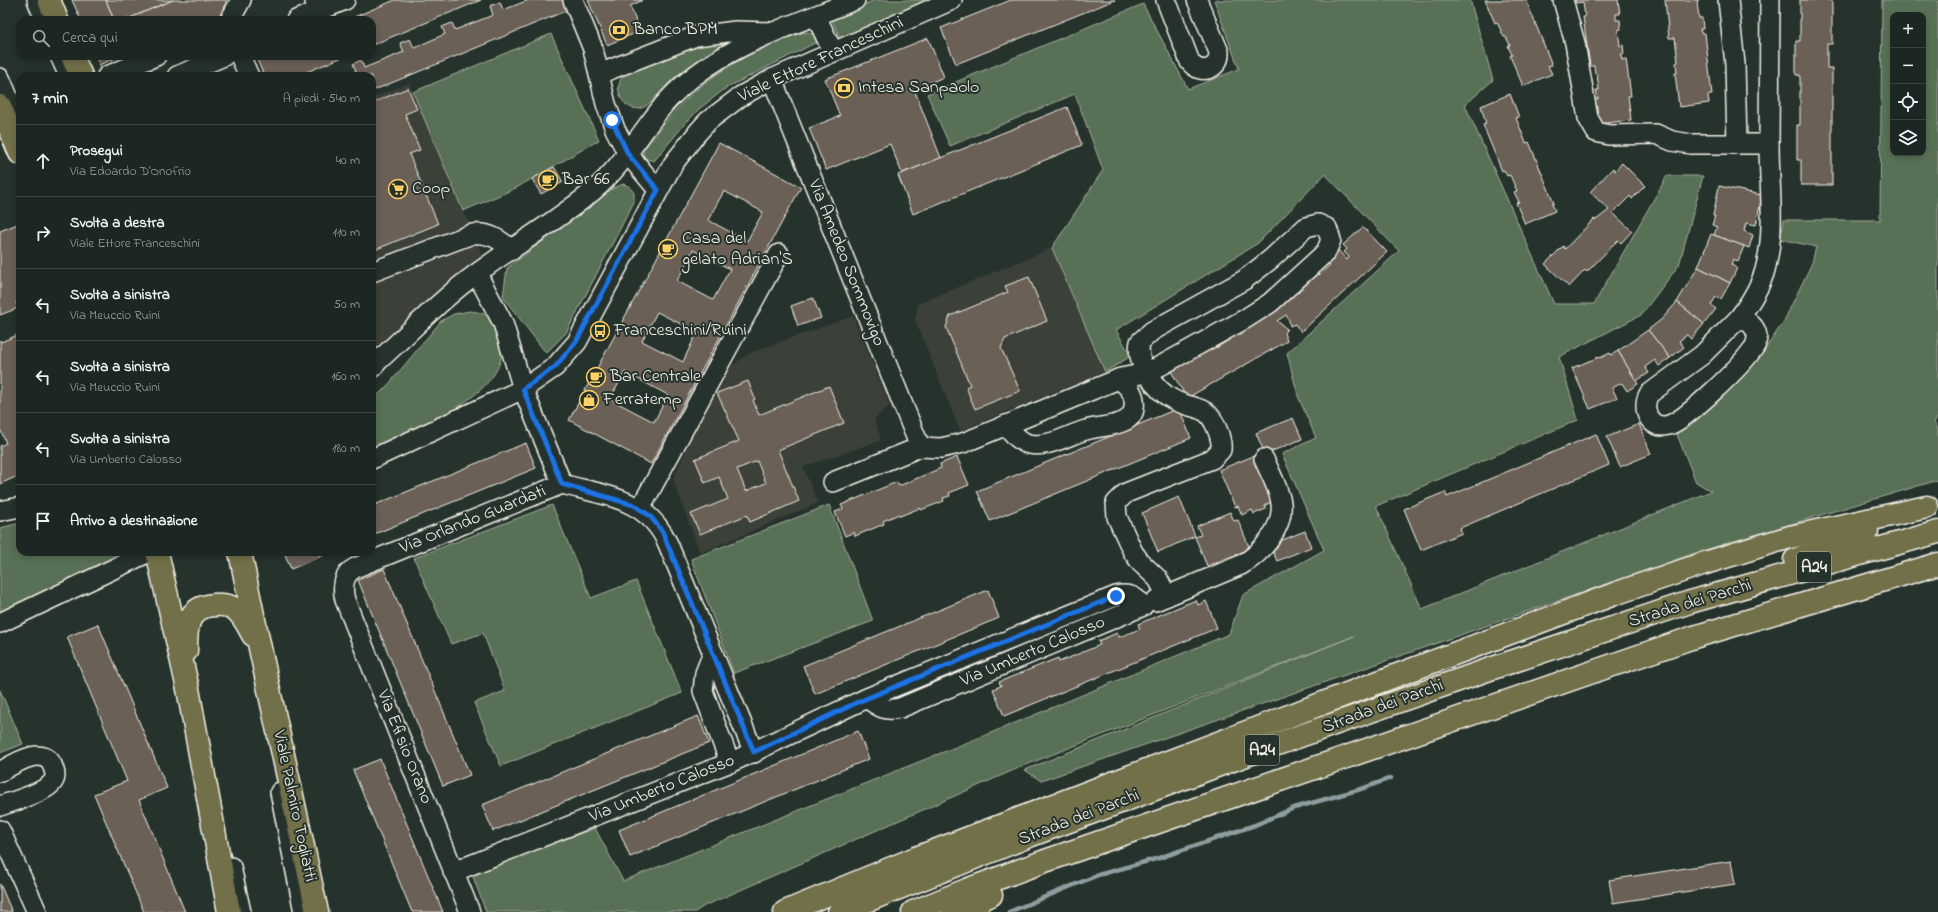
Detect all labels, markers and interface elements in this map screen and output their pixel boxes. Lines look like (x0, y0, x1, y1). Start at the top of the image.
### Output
street label: Viale Ettore Franceschini (733, 10, 908, 110)
map controls (1890, 12, 1926, 156)
button: + (1890, 12, 1926, 48)
search box (16, 16, 376, 60)
place label: Banco BPM (632, 17, 718, 43)
bank icon: Banco BPM (608, 19, 630, 41)
icon: search (30, 27, 52, 49)
text: Cerca qui (62, 27, 118, 49)
button: − (1890, 48, 1926, 84)
place label: Intesa Sanpaolo (858, 75, 979, 101)
bank icon: Intesa Sanpaolo (833, 77, 855, 99)
button: locate (1890, 84, 1926, 120)
text: 7 min (32, 86, 68, 111)
text: A piedi · 540 m (283, 89, 360, 108)
route start (603, 111, 621, 129)
button: layers (1890, 120, 1926, 156)
text: Prosegui (70, 140, 123, 162)
icon: ahead (32, 150, 54, 172)
text: 40 m (336, 151, 360, 170)
text: Via Edoardo D'Onofrio (70, 162, 191, 181)
place label: Bar 66 (561, 167, 610, 193)
cafe icon: Bar 66 (537, 169, 559, 191)
street label: Via Amedeo Sommovigo (799, 175, 891, 351)
place label: Coop (412, 176, 451, 202)
supermarket icon: Coop (387, 178, 409, 200)
text: Svolta a destra (70, 212, 165, 234)
icon: right (32, 222, 54, 244)
text: 110 m (333, 223, 360, 242)
place label: Casa del gelato Adrian'S (681, 226, 793, 274)
text: Viale Ettore Franceschini (70, 234, 200, 253)
cafe icon: Casa del gelato Adrian'S (657, 238, 679, 260)
text: Svolta a sinistra (70, 284, 170, 306)
icon: left (32, 294, 54, 316)
text: 50 m (334, 295, 360, 314)
text: Via Meuccio Ruini (70, 306, 160, 325)
place label: Franceschini/Ruini (613, 318, 747, 344)
bus stop icon: Franceschini/Ruini (589, 320, 611, 342)
text: Svolta a sinistra (70, 356, 170, 378)
place label: Bar Centrale (609, 364, 702, 390)
icon: left (32, 366, 54, 388)
cafe icon: Bar Centrale (585, 366, 607, 388)
text: 160 m (331, 367, 360, 386)
text: Via Meuccio Ruini (70, 378, 160, 397)
place label: Ferratemp (602, 387, 682, 413)
shop icon: Ferratemp (578, 389, 600, 411)
text: Svolta a sinistra (70, 428, 170, 450)
icon: left (32, 438, 54, 460)
text: 180 m (332, 439, 360, 458)
text: Via Umberto Calosso (70, 450, 182, 469)
street label: Via Orlando Guardati (395, 479, 550, 562)
icon: arrive (32, 510, 54, 532)
text: Arrivo a destinazione (70, 510, 197, 532)
road number: A24 (1797, 552, 1831, 582)
street label: Strada dei Parchi (1625, 573, 1755, 635)
route end (1107, 587, 1125, 605)
street label: Via Umberto Calosso (956, 610, 1109, 695)
street label: Strada dei Parchi (1319, 673, 1447, 741)
street label: Via Efisio Orano (369, 685, 439, 808)
street label: Viale Palmiro Togliatti (264, 727, 323, 884)
road number: A24 (1245, 735, 1279, 765)
street label: Via Umberto Calosso (584, 748, 739, 830)
street label: Strada dei Parchi (1015, 783, 1143, 853)

